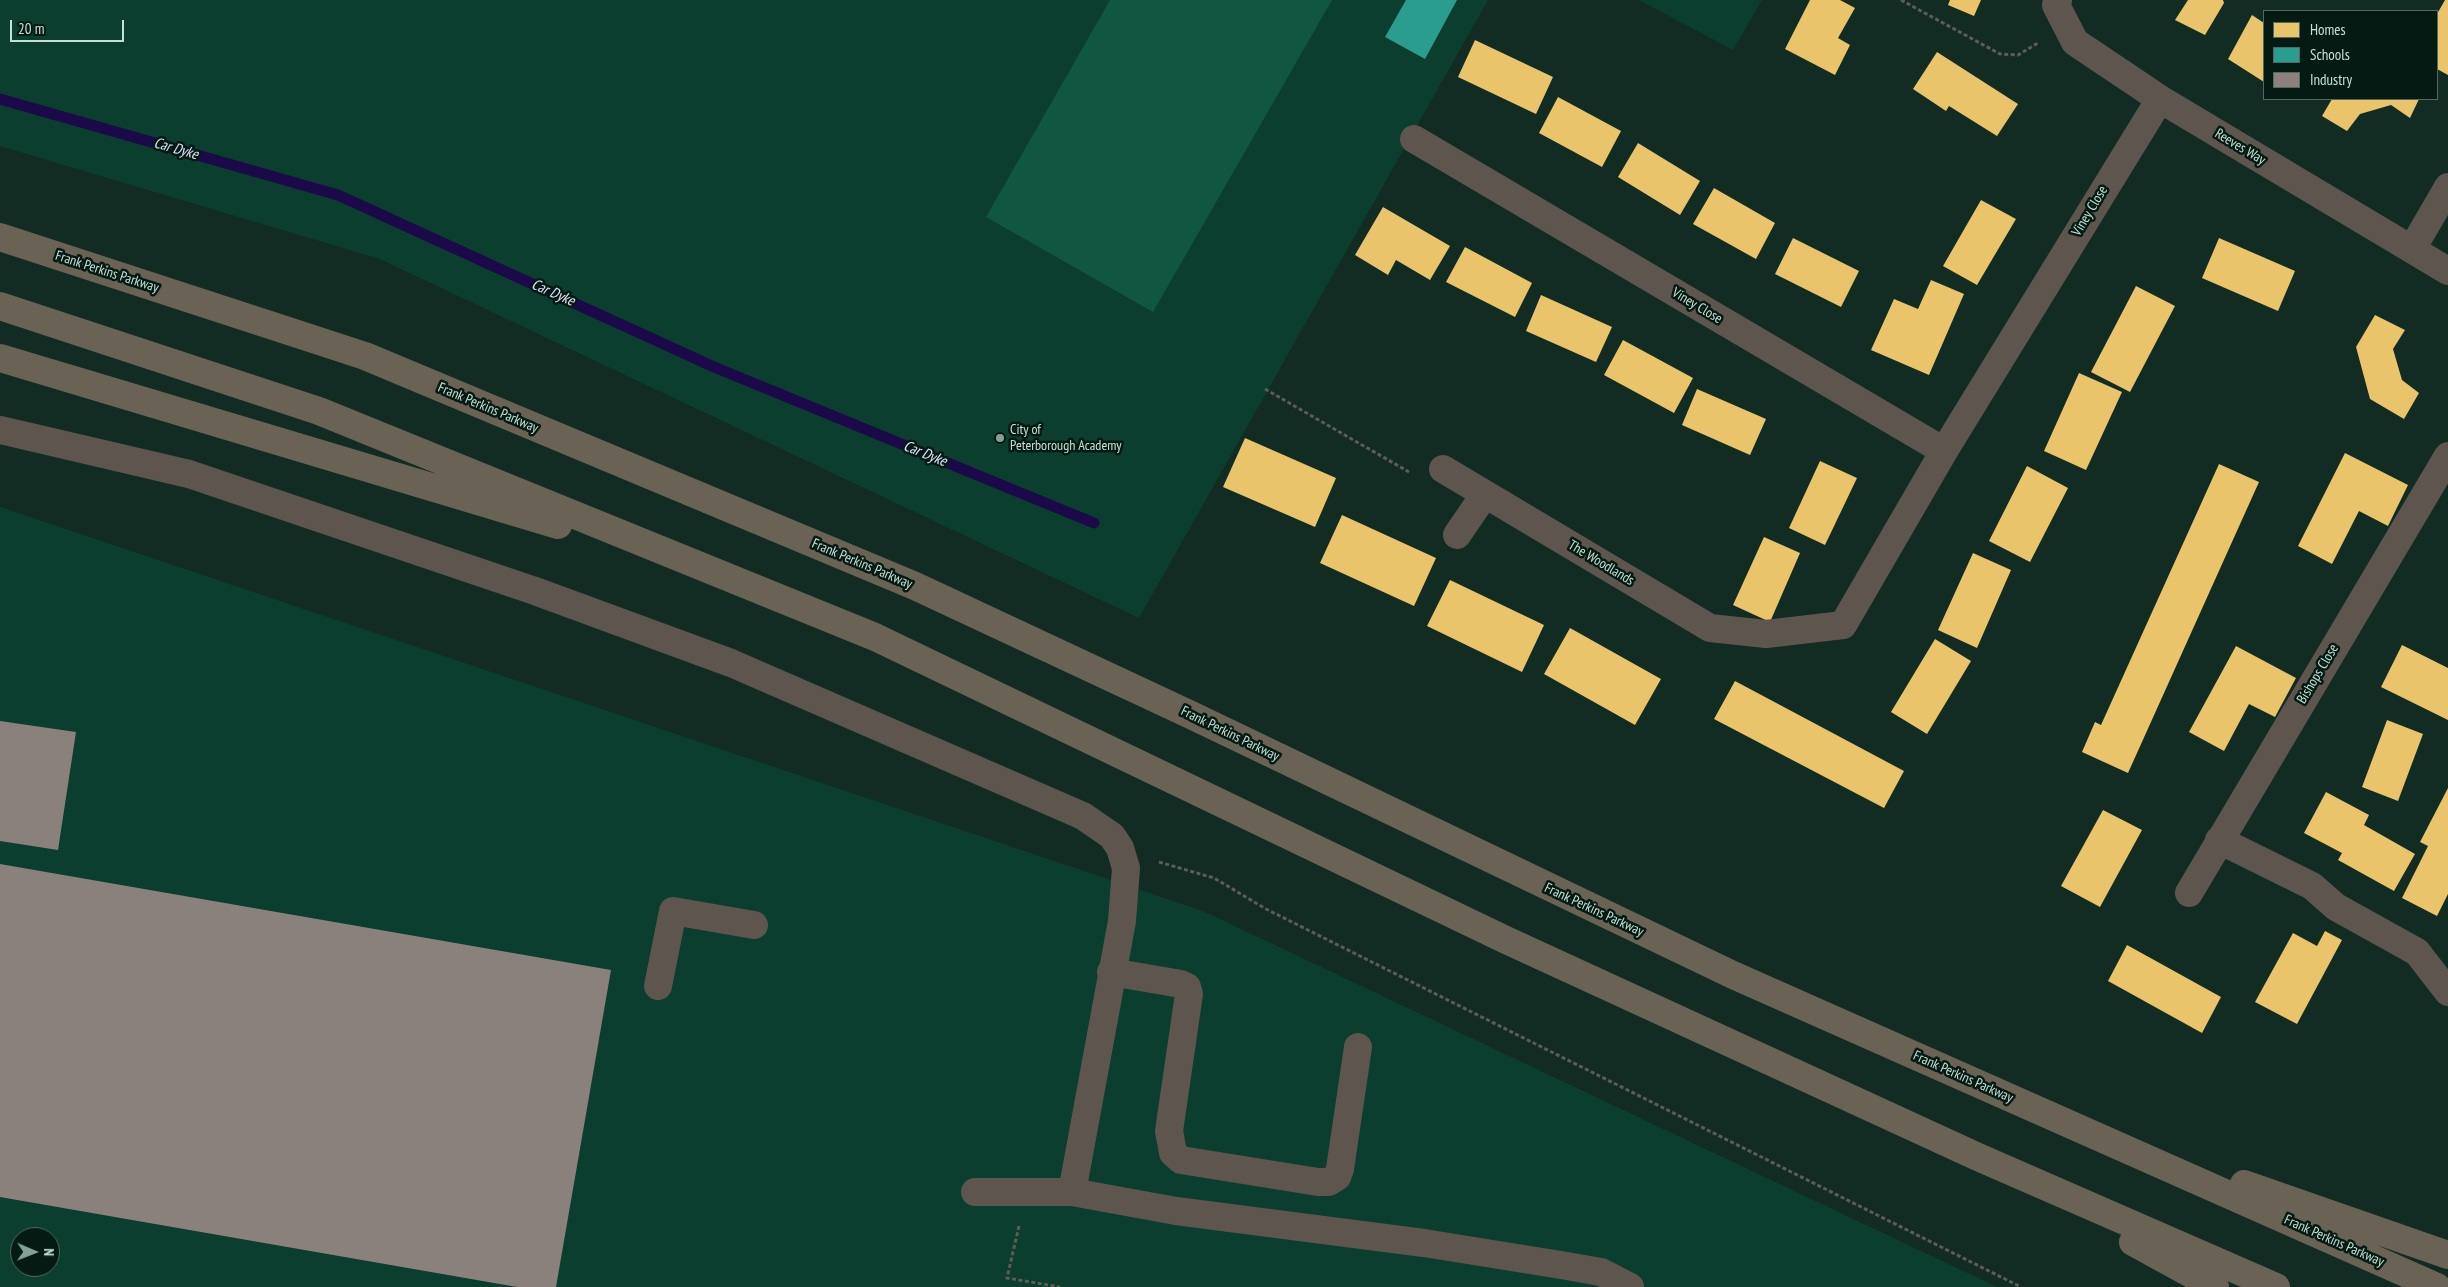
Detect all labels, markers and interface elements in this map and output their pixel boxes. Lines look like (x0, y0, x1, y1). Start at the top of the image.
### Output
scale bar (12, 10, 126, 42)
legend (2263, 10, 2438, 100)
text: 20 m (18, 19, 44, 38)
text: Homes (2310, 20, 2346, 39)
text: Schools (2310, 45, 2350, 64)
text: Industry (2310, 70, 2352, 89)
street label: Reeves Way (2212, 125, 2268, 169)
water label: Car Dyke (152, 134, 200, 164)
street label: Viney Close (2068, 183, 2112, 239)
street label: Frank Perkins Parkway (53, 247, 161, 297)
water label: Car Dyke (529, 276, 577, 310)
street label: Viney Close (1669, 284, 1725, 328)
street label: Frank Perkins Parkway (435, 379, 541, 437)
place label: City of Peterborough Academy (1010, 422, 1122, 454)
marker: City of Peterborough Academy (994, 432, 1006, 444)
water label: Car Dyke (901, 437, 949, 471)
street label: Frank Perkins Parkway (809, 535, 915, 593)
street label: The Woodlands (1565, 537, 1637, 589)
street label: Bishops Close (2294, 641, 2342, 707)
street label: Frank Perkins Parkway (1178, 703, 1282, 765)
street label: Frank Perkins Parkway (1542, 880, 1646, 940)
street label: Frank Perkins Parkway (1910, 1047, 2016, 1107)
street label: Frank Perkins Parkway (2281, 1211, 2387, 1271)
north arrow (10, 1227, 60, 1277)
text: N (40, 1248, 58, 1256)

